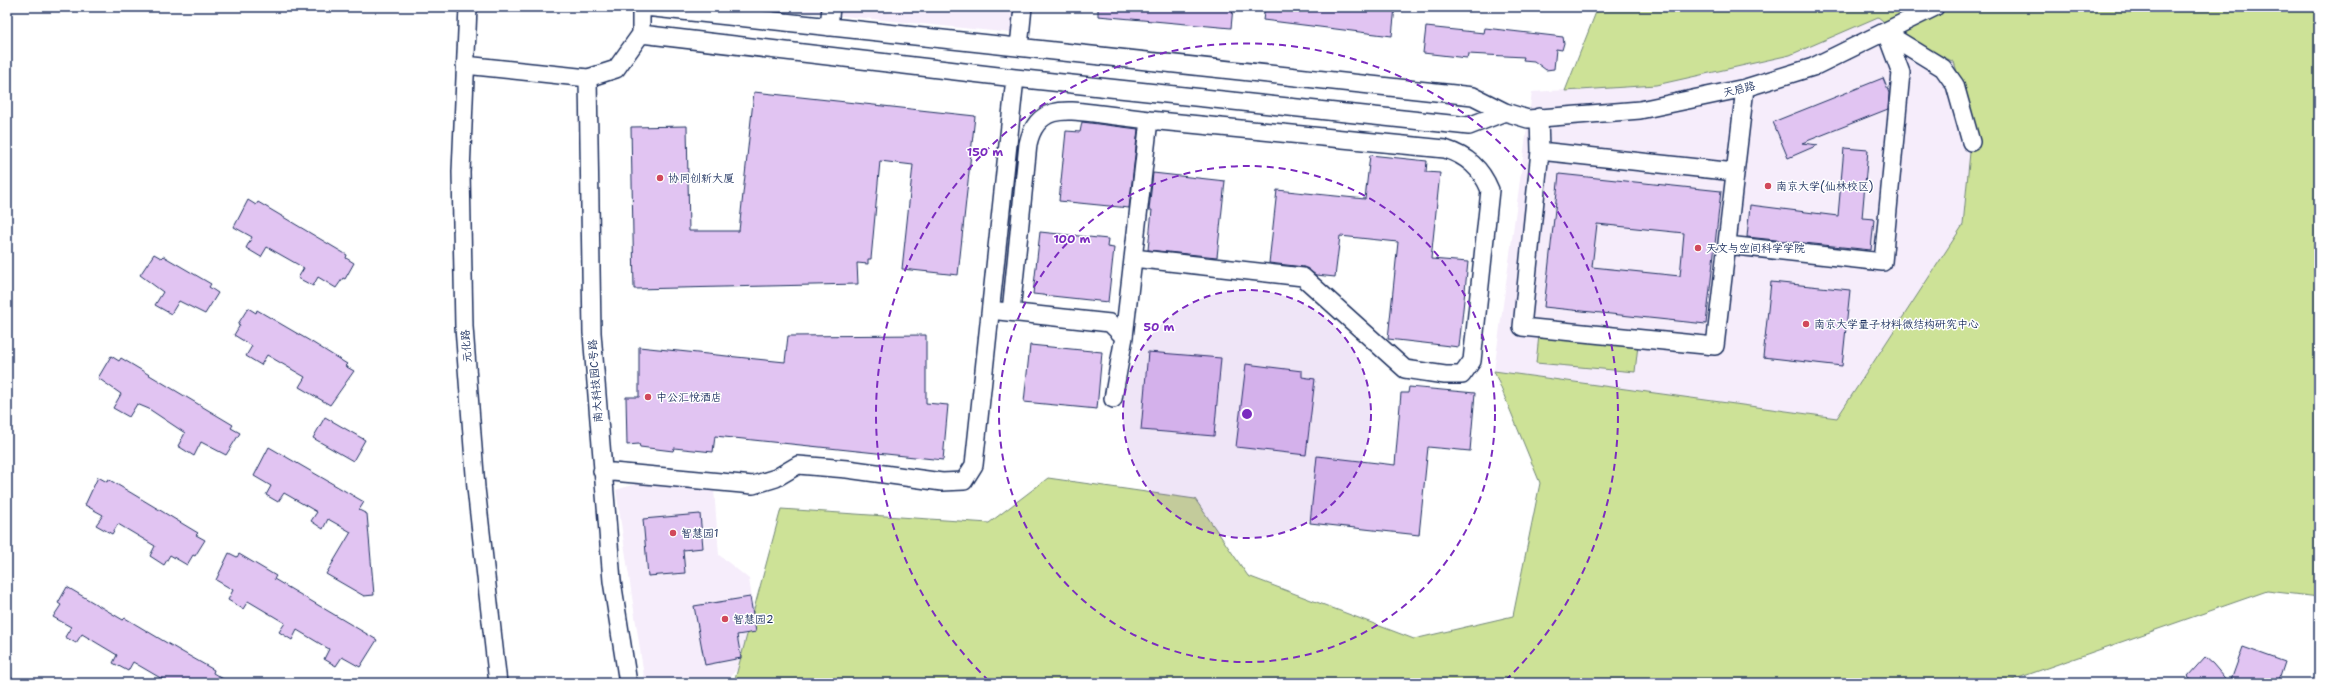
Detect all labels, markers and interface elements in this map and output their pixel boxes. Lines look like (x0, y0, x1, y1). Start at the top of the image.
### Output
street label: 天启路 (1721, 78, 1757, 101)
text: 150 m (967, 144, 1003, 160)
place label: 协同创新大厦 (668, 171, 734, 186)
marker: 协同创新大厦 (655, 173, 665, 183)
place label: 南京大学(仙林校区) (1776, 179, 1873, 194)
marker: 南京大学(仙林校区) (1763, 181, 1773, 191)
text: 100 m (1054, 231, 1091, 247)
place label: 天文与空间科学学院 (1706, 241, 1805, 256)
marker: 天文与空间科学学院 (1693, 243, 1703, 253)
place label: 南京大学量子材料微结构研究中心 (1814, 317, 1979, 332)
text: 50 m (1144, 319, 1175, 335)
marker: 南京大学量子材料微结构研究中心 (1801, 319, 1811, 329)
street label: 元化路 (458, 329, 475, 363)
street label: 南大科技园C号路 (585, 339, 606, 423)
place label: 中公汇悦酒店 (656, 390, 722, 405)
marker: 中公汇悦酒店 (643, 392, 653, 402)
centre of rings (1240, 407, 1254, 421)
place label: 智慧园1 (681, 526, 719, 541)
marker: 智慧园1 (668, 528, 678, 538)
place label: 智慧园2 (733, 612, 774, 627)
marker: 智慧园2 (720, 614, 730, 624)

